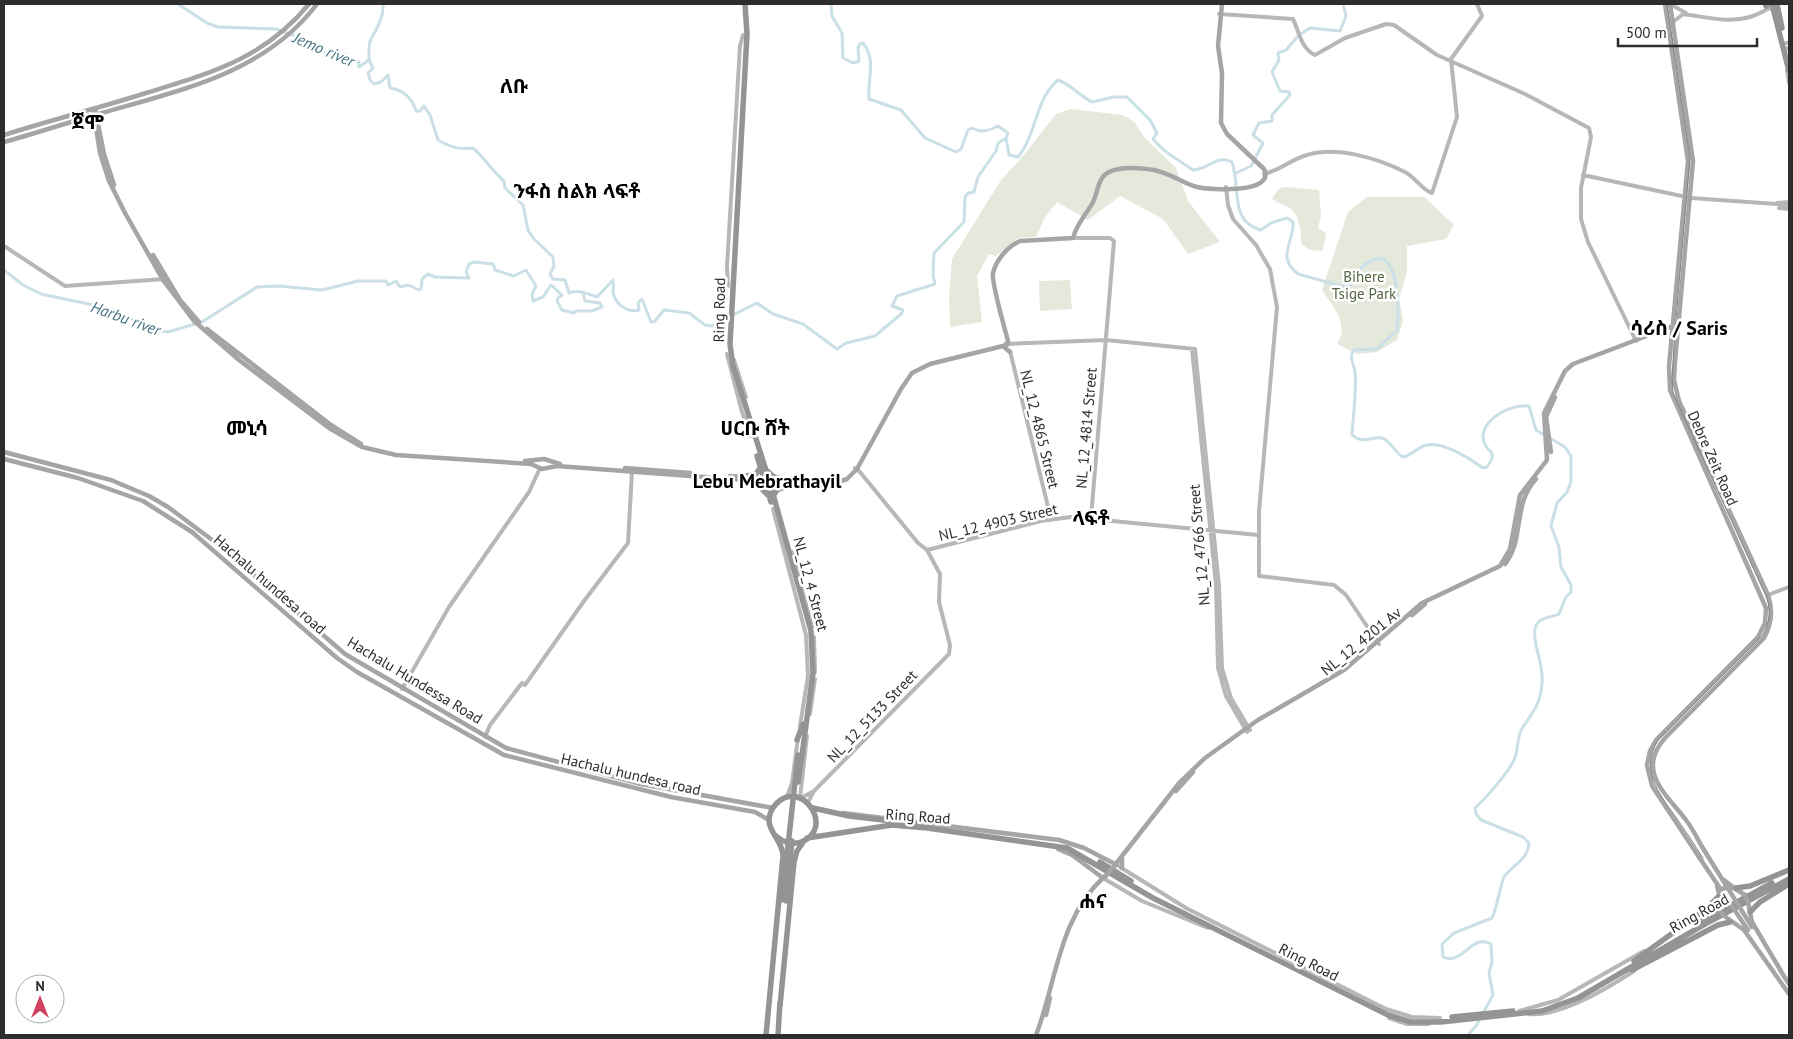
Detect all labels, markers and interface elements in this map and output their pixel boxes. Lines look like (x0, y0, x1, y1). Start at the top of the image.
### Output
scale bar (1618, 15, 1757, 47)
text: 500 m (1626, 23, 1667, 42)
water label: Jemo river (289, 27, 360, 72)
district label: ለቡ (500, 73, 528, 99)
district label: ጀሞ (72, 109, 104, 135)
district label: ንፋስ ስልክ ላፍቶ (513, 178, 641, 204)
park label: Bihere Tsige Park (1332, 267, 1397, 303)
street label: Ring Road (709, 277, 729, 343)
water label: Harbu river (88, 296, 165, 340)
district label: ሳሪስ / Saris (1630, 315, 1728, 341)
street label: NL_12_4814 Street (1071, 367, 1101, 489)
street label: NL_12_4865 Street (1016, 368, 1064, 490)
street label: Debre Zeit Road (1684, 408, 1742, 508)
district label: መኒሳ (226, 415, 268, 441)
district label: ሀርቡ ሸት (720, 415, 790, 441)
district label: Lebu Mebrathayil (693, 468, 841, 494)
street label: NL_12_4766 Street (1184, 484, 1214, 606)
street label: NL_12_4903 Street (937, 499, 1059, 545)
district label: ላፍቶ (1072, 505, 1111, 531)
street label: Hachalu hundesa road (210, 530, 330, 638)
street label: NL_12_4 Street (789, 535, 833, 633)
street label: NL_12_4201 Av (1317, 602, 1406, 679)
street label: Hachalu Hundessa Road (344, 632, 486, 728)
street label: NL_12_5133 Street (823, 666, 921, 766)
street label: Hachalu hundesa road (559, 749, 703, 799)
street label: Ring Road (885, 804, 951, 828)
district label: ሐና (1079, 888, 1107, 914)
street label: Ring Road (1666, 889, 1732, 937)
street label: Ring Road (1276, 939, 1342, 985)
north arrow (15, 974, 65, 1024)
text: N (35, 977, 45, 995)

